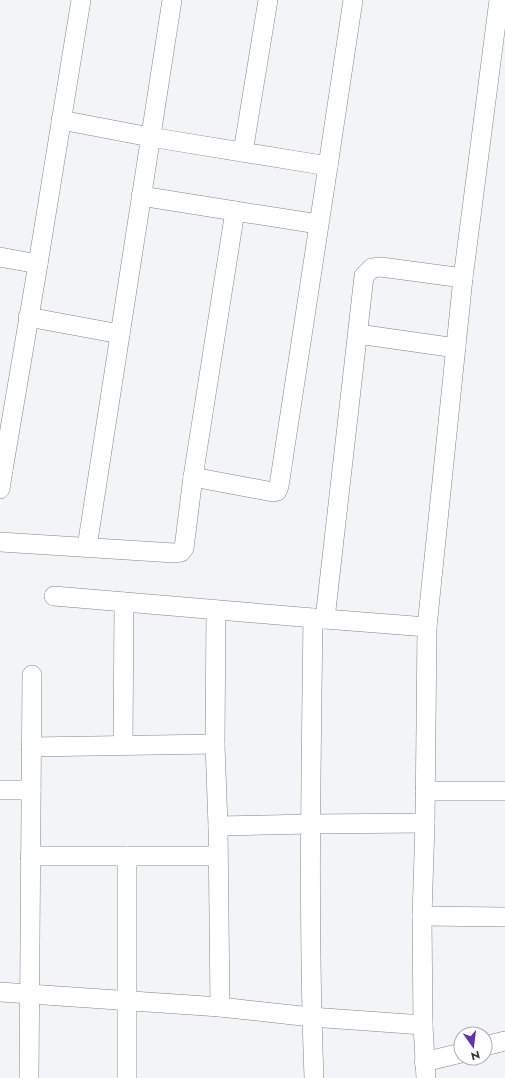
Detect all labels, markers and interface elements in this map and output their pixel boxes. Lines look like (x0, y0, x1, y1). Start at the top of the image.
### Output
north arrow (453, 1026, 493, 1066)
text: N (469, 1047, 482, 1065)

